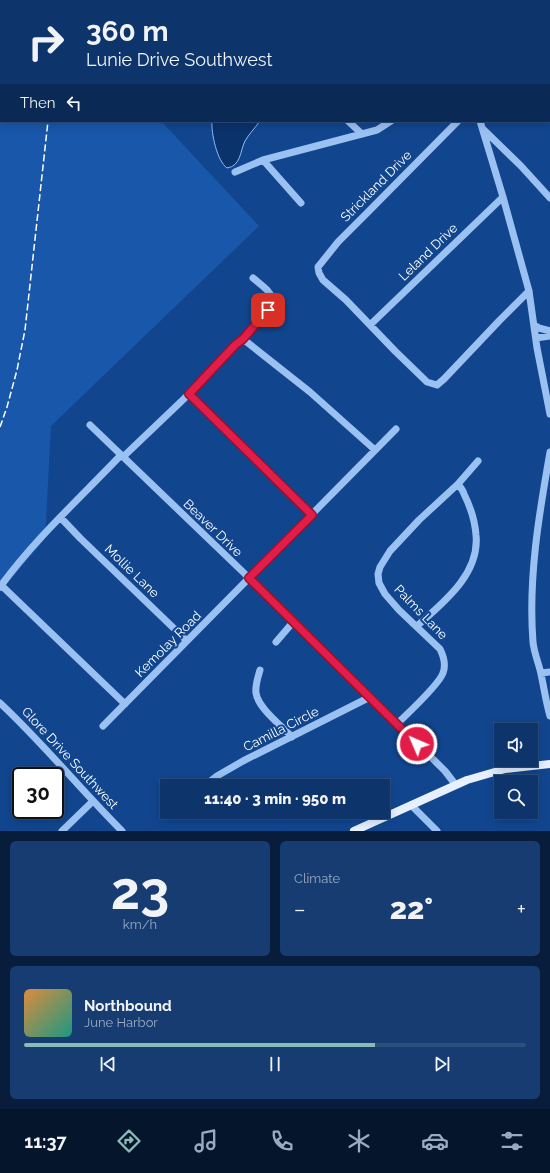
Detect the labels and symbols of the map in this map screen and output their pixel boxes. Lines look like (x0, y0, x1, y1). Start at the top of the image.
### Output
street label: Strickland Drive (337, 147, 415, 225)
street label: Leland Drive (396, 220, 461, 284)
pin (251, 293, 285, 327)
street label: Beaver Drive (180, 496, 246, 560)
street label: Mollie Lane (102, 541, 163, 601)
street label: Palms Lane (391, 582, 451, 643)
street label: Kemolay Road (132, 608, 204, 680)
street label: Camilla Circle (241, 703, 322, 754)
street label: Glore Drive Southwest (19, 704, 122, 813)
position arrow (396, 723, 438, 765)
speed limit sign: 30 (12, 767, 64, 819)

